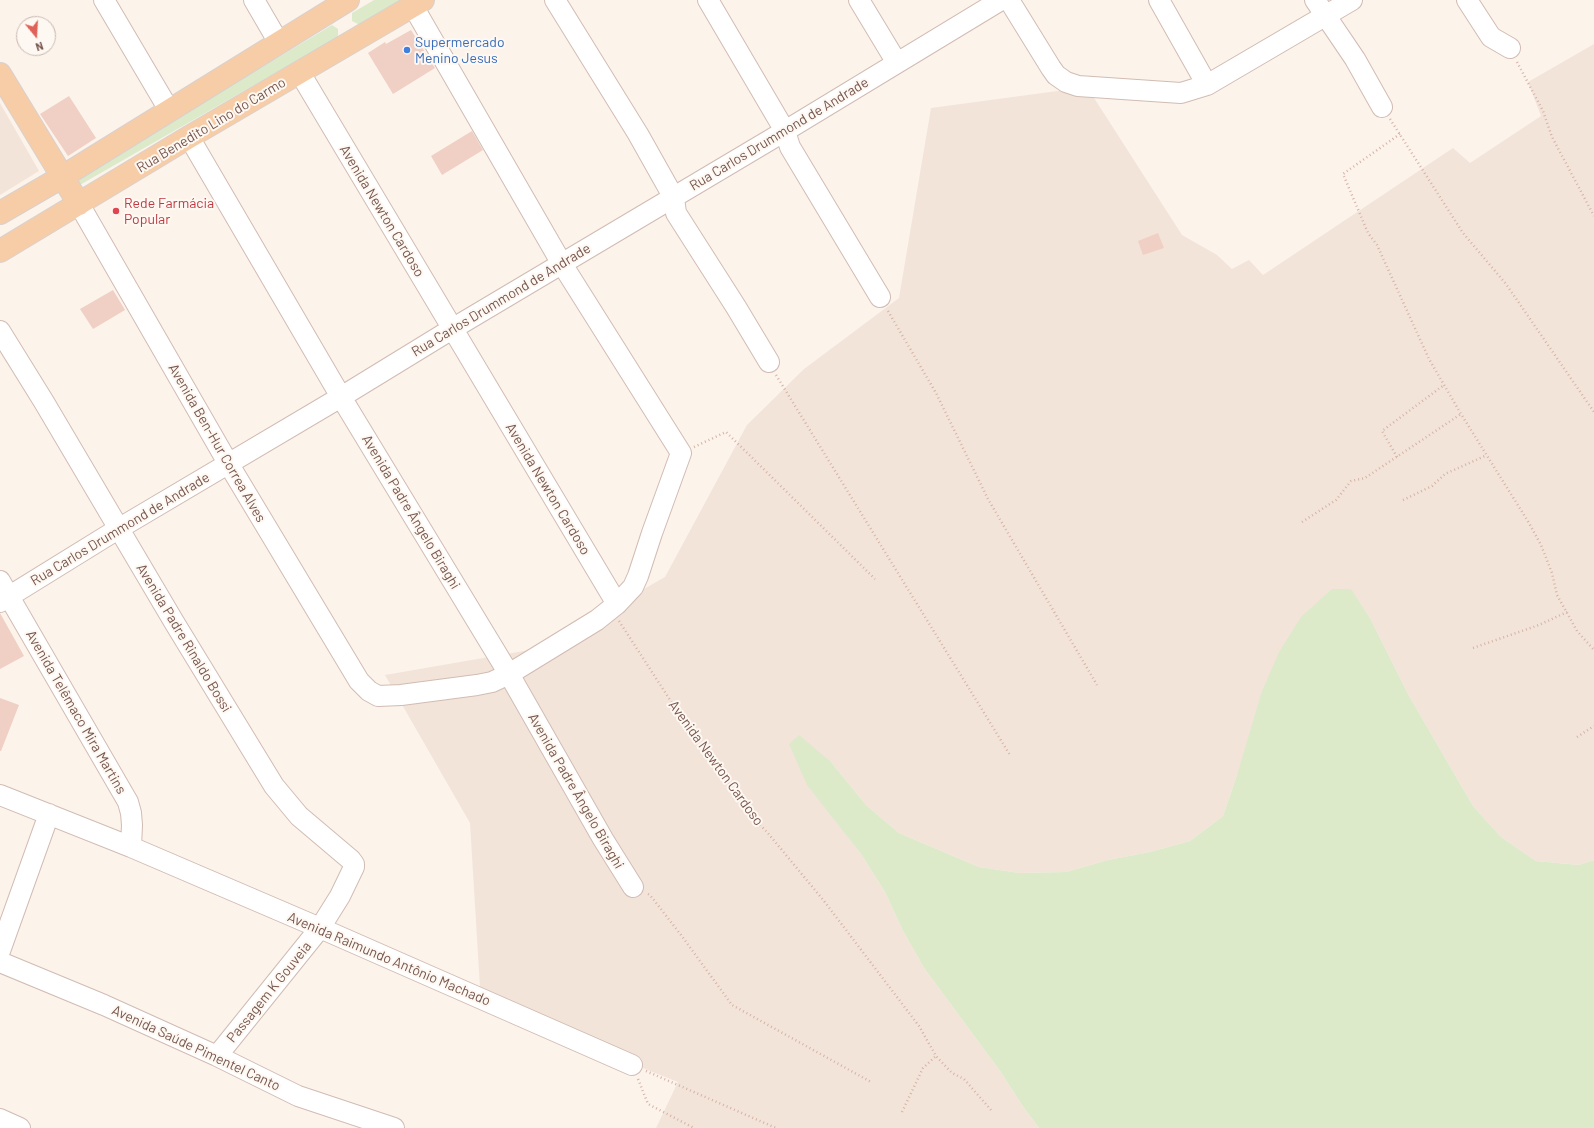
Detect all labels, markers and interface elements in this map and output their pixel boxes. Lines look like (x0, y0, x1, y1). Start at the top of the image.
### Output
north arrow (16, 16, 56, 56)
place label: Supermercado Menino Jesus (415, 34, 505, 66)
text: N (34, 40, 45, 54)
marker: Supermercado Menino Jesus (402, 45, 412, 55)
street label: Rua Benedito Lino do Carmo (133, 74, 289, 176)
street label: Rua Carlos Drummond de Andrade (687, 74, 871, 194)
street label: Avenida Newton Cardoso (336, 142, 428, 280)
place label: Rede Farmácia Popular (124, 195, 214, 228)
marker: Rede Farmácia Popular (111, 206, 121, 216)
street label: Rua Carlos Drummond de Andrade (409, 240, 593, 360)
street label: Avenida Ben-Hur Correa Alves (165, 361, 269, 525)
street label: Avenida Newton Cardoso (502, 420, 594, 558)
street label: Avenida Padre Ângelo Biraghi (358, 432, 464, 592)
street label: Rua Carlos Drummond de Andrade (28, 469, 212, 589)
street label: Avenida Padre Rinaldo Bossi (133, 561, 235, 715)
street label: Avenida Telêmaco Mira Martins (22, 627, 130, 797)
street label: Avenida Newton Cardoso (665, 697, 767, 829)
street label: Avenida Padre Ângelo Biraghi (525, 710, 627, 872)
street label: Avenida Raimundo Antônio Machado (285, 908, 493, 1010)
street label: Passagem K Gouveia (223, 938, 315, 1046)
street label: Avenida Saúde Pimentel Canto (109, 1002, 283, 1094)

